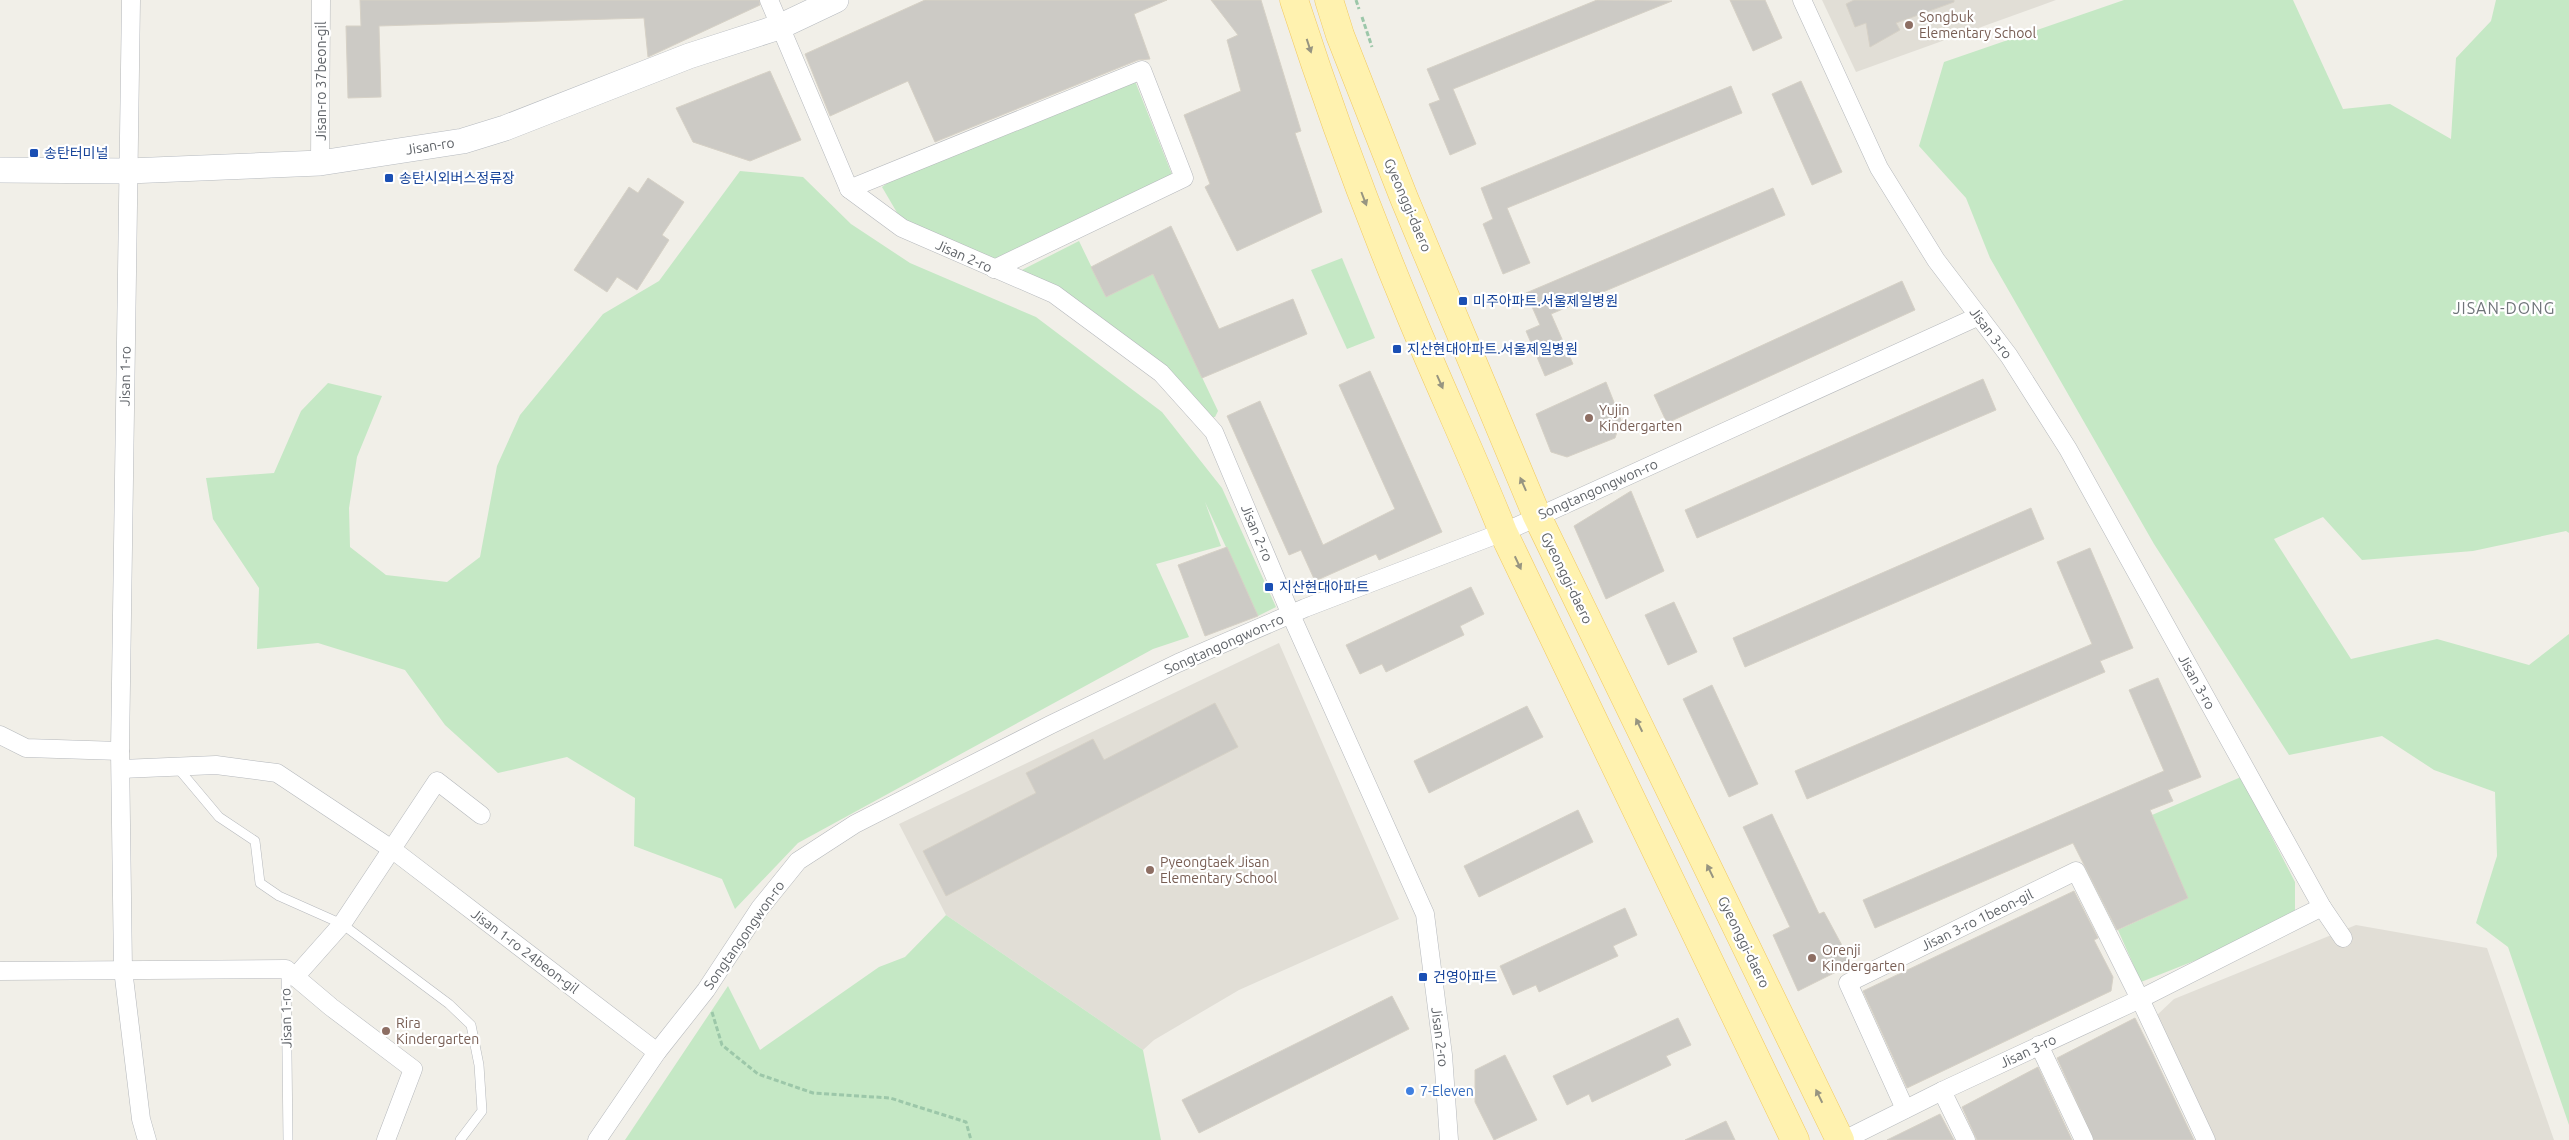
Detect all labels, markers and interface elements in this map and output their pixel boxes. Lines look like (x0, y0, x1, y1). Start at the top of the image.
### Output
place label: Songbuk Elementary School (1919, 9, 2037, 41)
marker: Songbuk Elementary School (1903, 19, 1915, 31)
street label: Jisan-ro 37beon-gil (313, 21, 329, 141)
one-way arrow (1306, 39, 1313, 54)
street label: Jisan-ro (405, 134, 455, 158)
place label: 송탄터미널 (44, 145, 108, 161)
marker: 송탄터미널 (28, 147, 40, 159)
street label: Gyeonggi-daero (1381, 156, 1435, 254)
place label: 송탄시외버스정류장 (399, 170, 515, 186)
marker: 송탄시외버스정류장 (383, 172, 395, 184)
one-way arrow (1361, 192, 1369, 206)
street label: Jisan 2-ro (933, 236, 995, 276)
place label: 미주아파트.서울제일병원 (1473, 293, 1618, 309)
marker: 미주아파트.서울제일병원 (1457, 295, 1469, 307)
district label: JISAN-DONG (2453, 299, 2555, 317)
street label: Jisan 3-ro (1967, 304, 2015, 362)
place label: 지산현대아파트.서울제일병원 (1407, 341, 1578, 357)
marker: 지산현대아파트.서울제일병원 (1391, 343, 1403, 355)
street label: Jisan 1-ro (116, 346, 134, 406)
one-way arrow (1436, 375, 1444, 389)
place label: Yujin Kindergarten (1599, 402, 1682, 434)
marker: Yujin Kindergarten (1583, 412, 1595, 424)
street label: Songtangongwon-ro (1536, 455, 1660, 523)
one-way arrow (1519, 477, 1527, 491)
street label: Jisan 2-ro (1238, 502, 1276, 564)
street label: Gyeonggi-daero (1538, 530, 1596, 626)
one-way arrow (1514, 556, 1522, 570)
place label: 지산현대아파트 (1279, 579, 1369, 595)
marker: 지산현대아파트 (1263, 581, 1275, 593)
street label: Songtangongwon-ro (1162, 610, 1286, 678)
street label: Jisan 3-ro (2175, 652, 2219, 712)
one-way arrow (1635, 718, 1643, 732)
place label: Pyeongtaek Jisan Elementary School (1160, 854, 1278, 886)
marker: Pyeongtaek Jisan Elementary School (1144, 864, 1156, 876)
one-way arrow (1706, 864, 1714, 878)
street label: Songtangongwon-ro (700, 878, 788, 992)
street label: Jisan 3-ro 1beon-gil (1918, 886, 2036, 954)
street label: Gyeonggi-daero (1715, 894, 1773, 990)
street label: Jisan 1-ro 24beon-gil (468, 905, 582, 997)
place label: Orenji Kindergarten (1822, 942, 1905, 974)
marker: Orenji Kindergarten (1806, 952, 1818, 964)
place label: 건영아파트 (1433, 969, 1498, 985)
marker: 건영아파트 (1417, 971, 1429, 983)
street label: Jisan 1-ro (277, 988, 295, 1048)
street label: Jisan 2-ro (1428, 1006, 1452, 1068)
place label: Rira Kindergarten (396, 1015, 479, 1047)
marker: Rira Kindergarten (380, 1025, 392, 1037)
street label: Jisan 3-ro (1997, 1031, 2059, 1071)
place label: 7-Eleven (1420, 1083, 1474, 1099)
marker: 7-Eleven (1404, 1085, 1416, 1097)
one-way arrow (1815, 1089, 1823, 1103)

